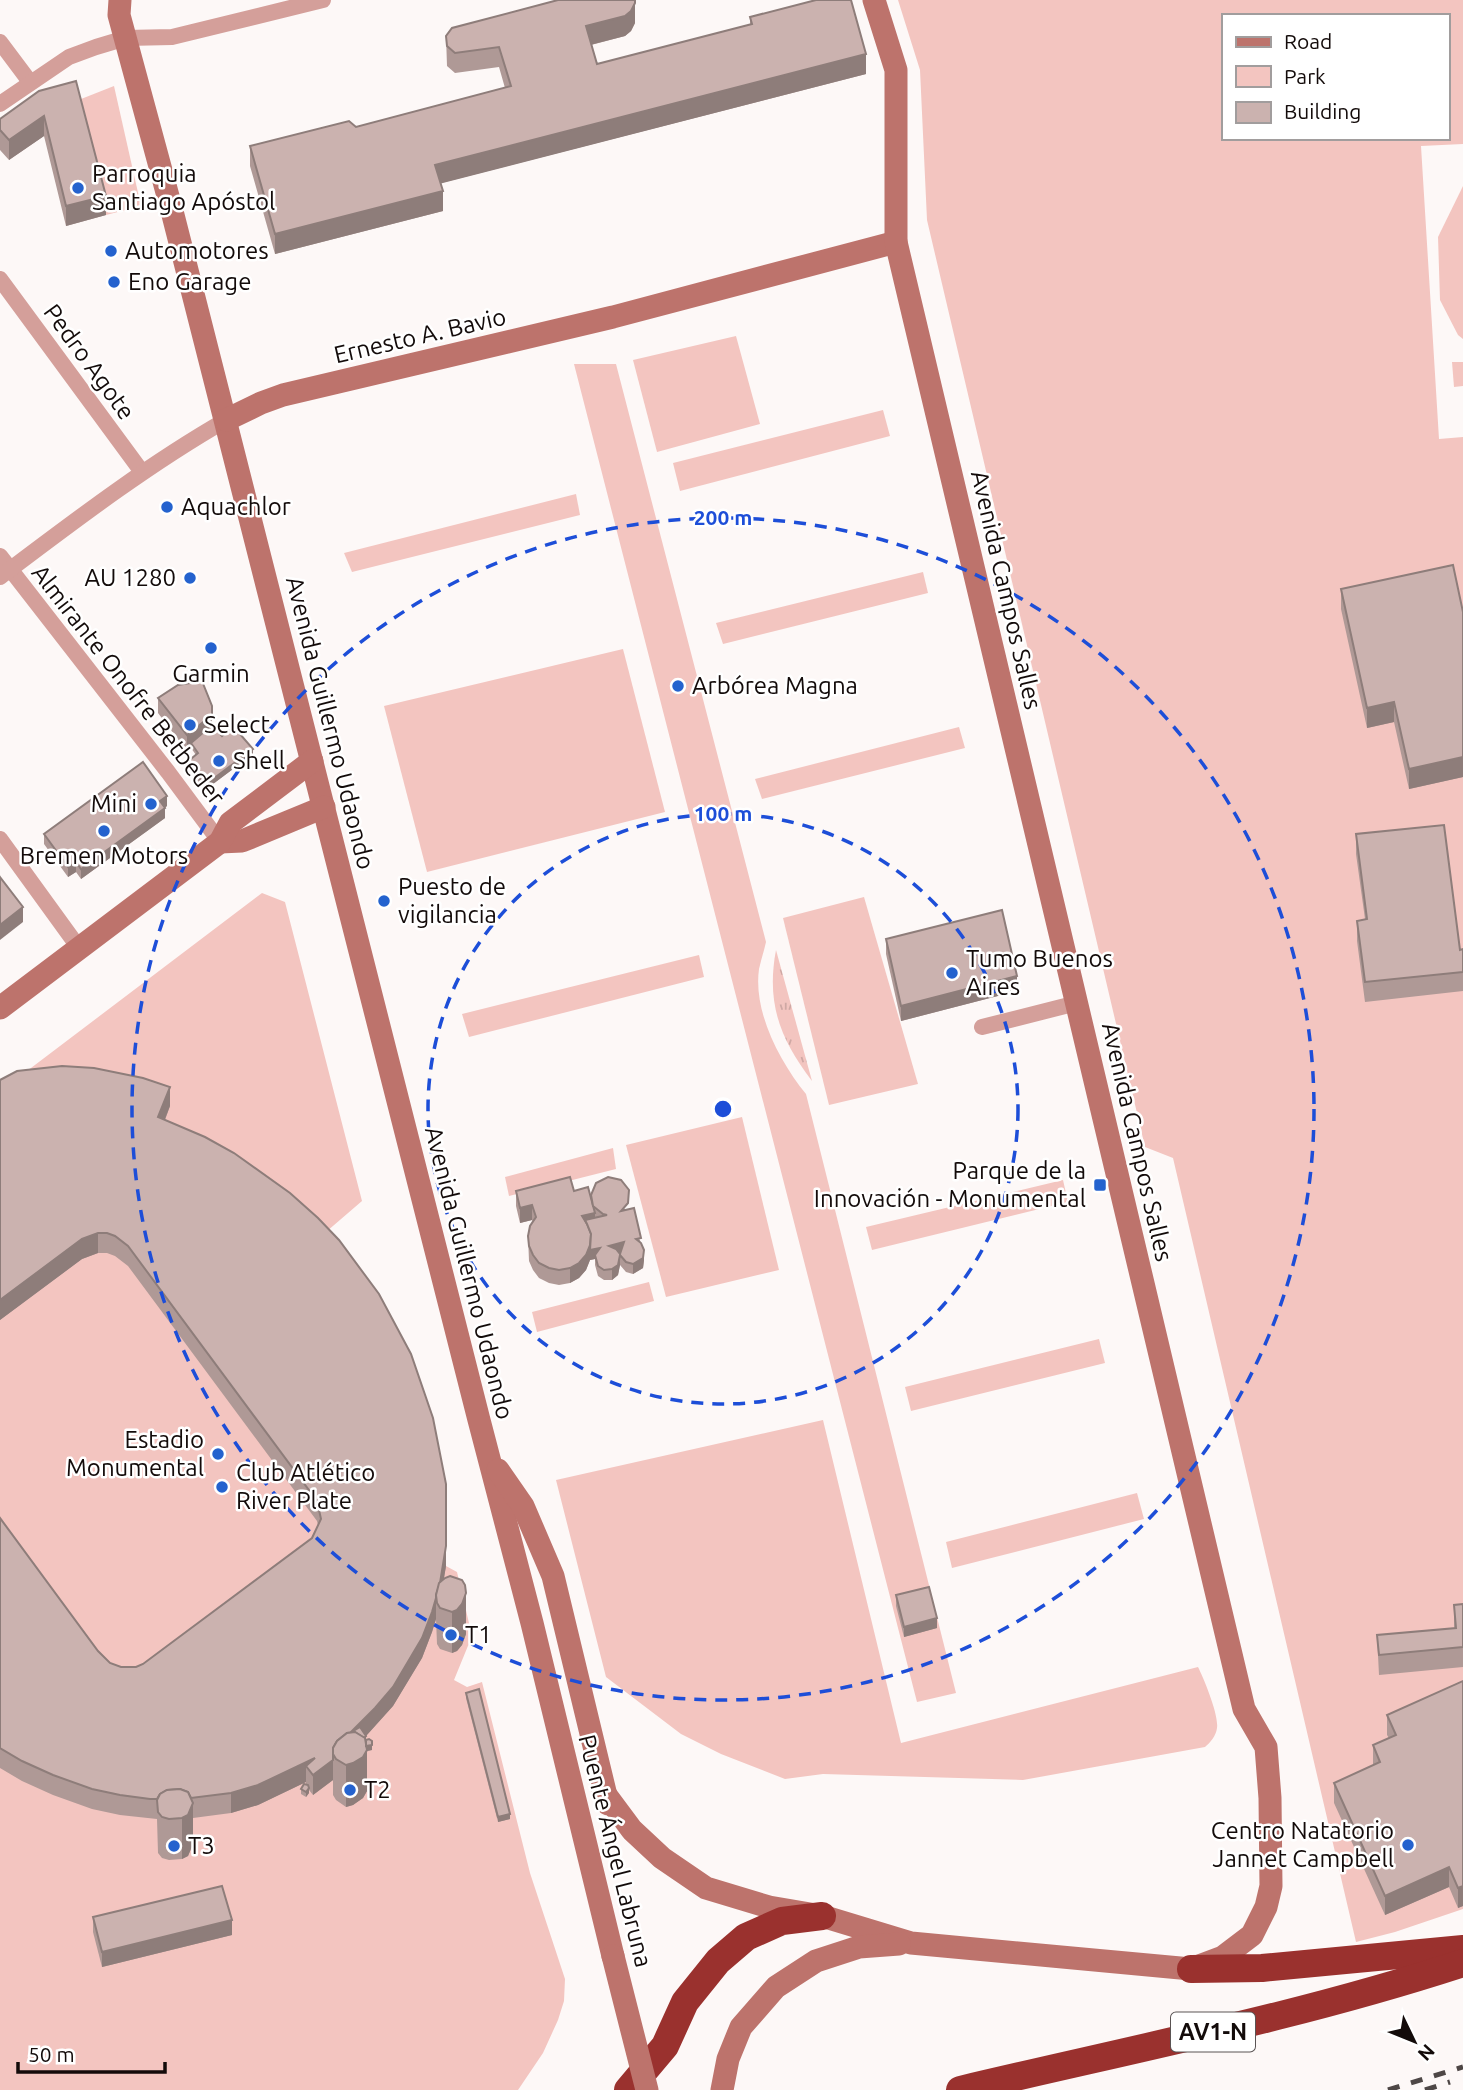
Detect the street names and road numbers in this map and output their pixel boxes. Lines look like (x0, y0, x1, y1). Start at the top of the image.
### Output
street label: Pedro Agote (39, 299, 140, 425)
street label: Ernesto A. Bavio (331, 303, 508, 368)
street label: Avenida Campos Salles (966, 468, 1047, 712)
street label: Almirante Onofre Betbeder (26, 560, 230, 810)
street label: Avenida Guillermo Udaondo (281, 574, 380, 872)
street label: Avenida Campos Salles (1097, 1020, 1178, 1264)
street label: Avenida Guillermo Udaondo (420, 1124, 519, 1422)
street label: Puente Ángel Labruna (574, 1732, 658, 1970)
road number: AV1-N (1171, 2012, 1255, 2052)

